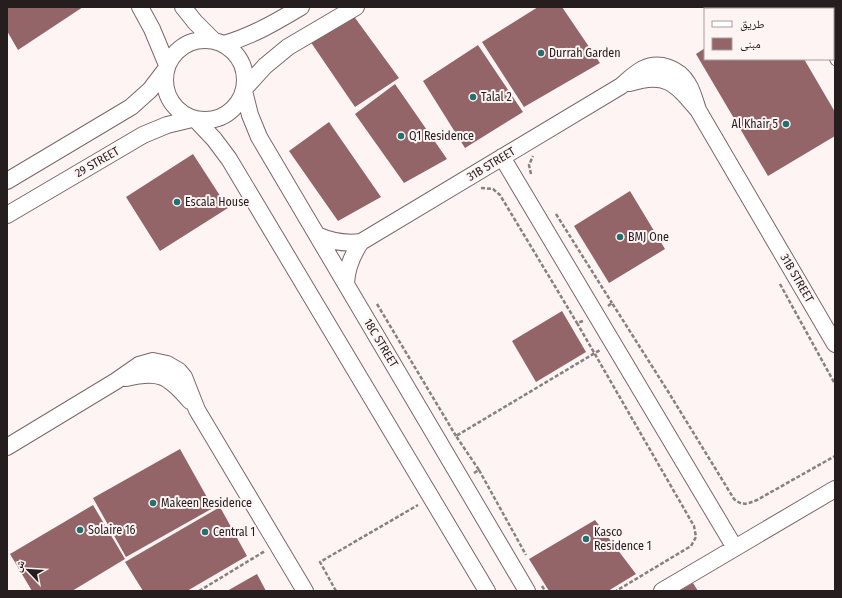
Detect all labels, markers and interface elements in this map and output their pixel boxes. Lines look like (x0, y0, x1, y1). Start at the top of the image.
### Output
legend (704, 8, 834, 60)
text: طريق (740, 17, 765, 31)
text: مبنى (740, 37, 761, 51)
place label: Durrah Garden (549, 46, 621, 60)
marker: Durrah Garden (536, 48, 546, 58)
place label: Talal 2 (481, 90, 512, 104)
marker: Talal 2 (468, 92, 478, 102)
place label: Al Khair 5 (732, 117, 778, 131)
marker: Al Khair 5 (781, 119, 791, 129)
place label: Q1 Residence (409, 129, 474, 143)
marker: Q1 Residence (396, 131, 406, 141)
street label: 29 STREET (73, 144, 122, 180)
street label: 31B STREET (464, 144, 518, 184)
place label: Escala House (185, 195, 249, 209)
marker: Escala House (172, 197, 182, 207)
place label: BMJ One (628, 230, 669, 244)
marker: BMJ One (615, 232, 625, 242)
street label: 31B STREET (777, 251, 817, 305)
street label: 18C STREET (361, 316, 401, 370)
place label: Makeen Residence (161, 496, 252, 510)
marker: Makeen Residence (148, 498, 158, 508)
place label: Solaire 16 (88, 523, 136, 537)
marker: Solaire 16 (75, 525, 85, 535)
place label: Central 1 (213, 525, 255, 539)
place label: Kasco Residence 1 (594, 525, 651, 553)
marker: Central 1 (200, 527, 210, 537)
marker: Kasco Residence 1 (581, 534, 591, 544)
north arrow (8, 550, 48, 590)
text: ش (11, 558, 29, 574)

